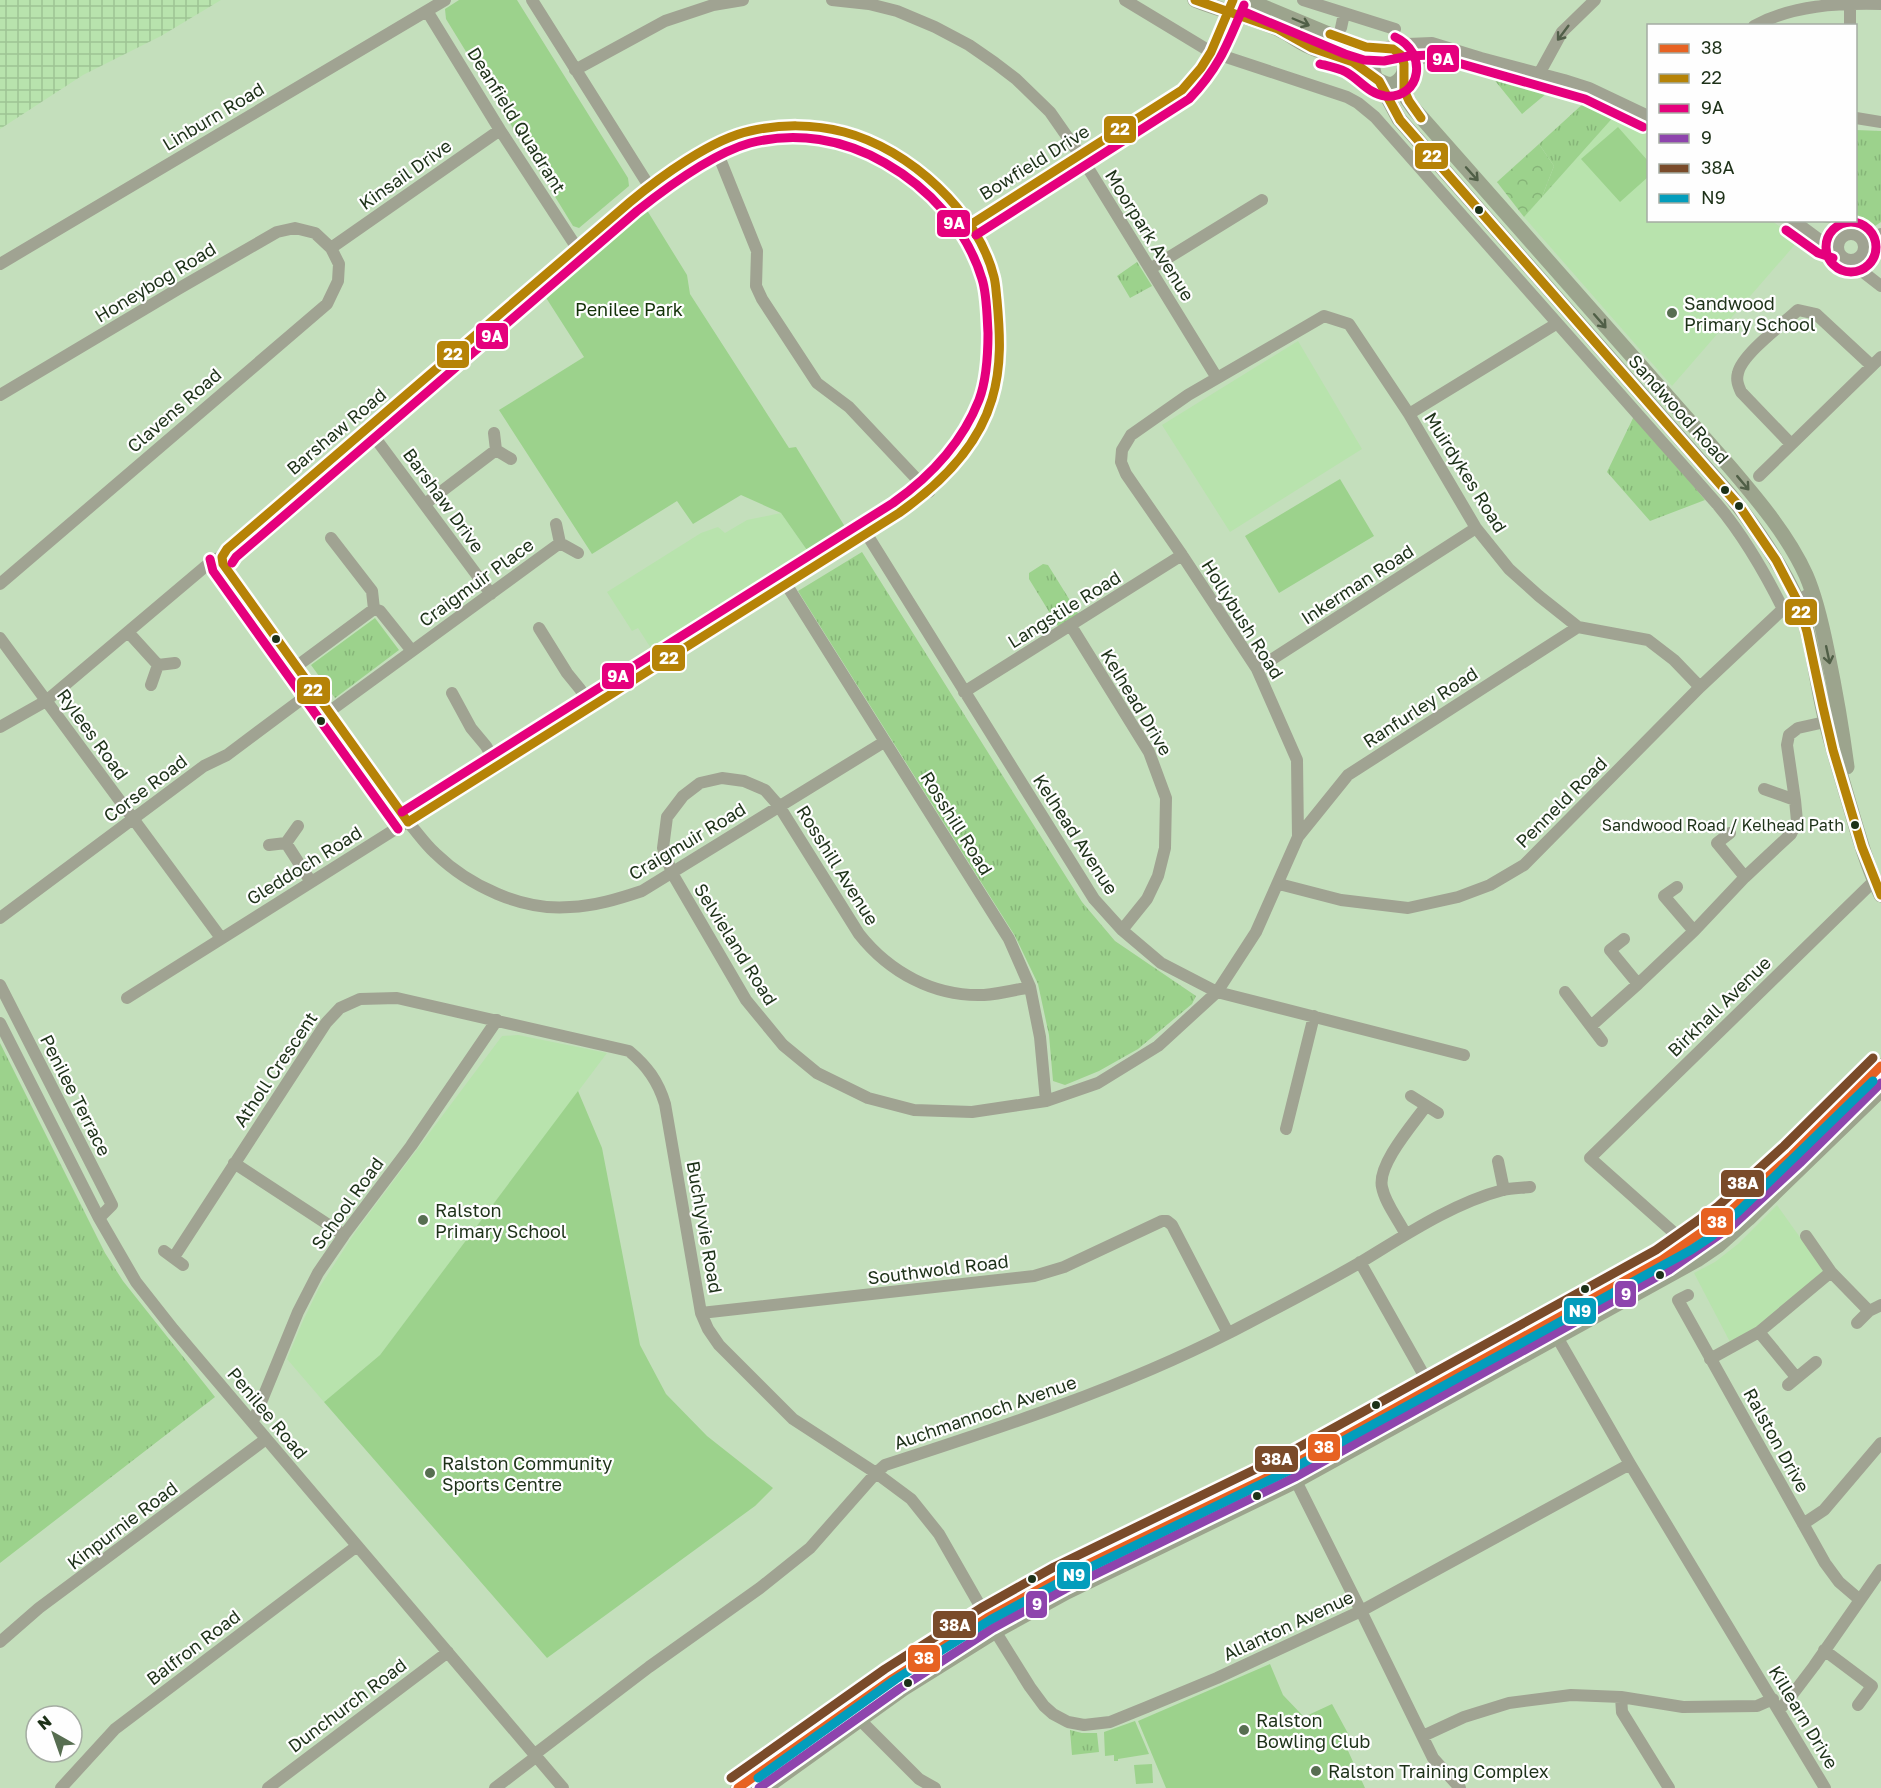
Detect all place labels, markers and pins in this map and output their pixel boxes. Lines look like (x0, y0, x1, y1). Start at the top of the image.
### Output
unlabelled marker (1473, 204, 1485, 216)
place label: Sandwood Primary School (1684, 292, 1816, 335)
marker: Sandwood Primary School (1665, 306, 1679, 320)
unlabelled marker (1719, 484, 1731, 496)
unlabelled marker (1733, 500, 1745, 512)
unlabelled marker (270, 633, 282, 645)
unlabelled marker (315, 715, 327, 727)
place label: Sandwood Road / Kelhead Path (1602, 815, 1844, 835)
marker: Sandwood Road / Kelhead Path (1849, 819, 1861, 831)
place label: Ralston Primary School (435, 1199, 567, 1242)
marker: Ralston Primary School (416, 1213, 430, 1227)
unlabelled marker (1654, 1269, 1666, 1281)
unlabelled marker (1579, 1283, 1591, 1295)
unlabelled marker (1370, 1399, 1382, 1411)
place label: Ralston Community Sports Centre (442, 1452, 612, 1495)
marker: Ralston Community Sports Centre (423, 1466, 437, 1480)
unlabelled marker (1251, 1490, 1263, 1502)
unlabelled marker (1026, 1573, 1038, 1585)
unlabelled marker (902, 1677, 914, 1689)
place label: Ralston Bowling Club (1256, 1709, 1370, 1752)
marker: Ralston Bowling Club (1237, 1723, 1251, 1737)
place label: Ralston Training Complex (1328, 1760, 1549, 1782)
marker: Ralston Training Complex (1309, 1764, 1323, 1778)

